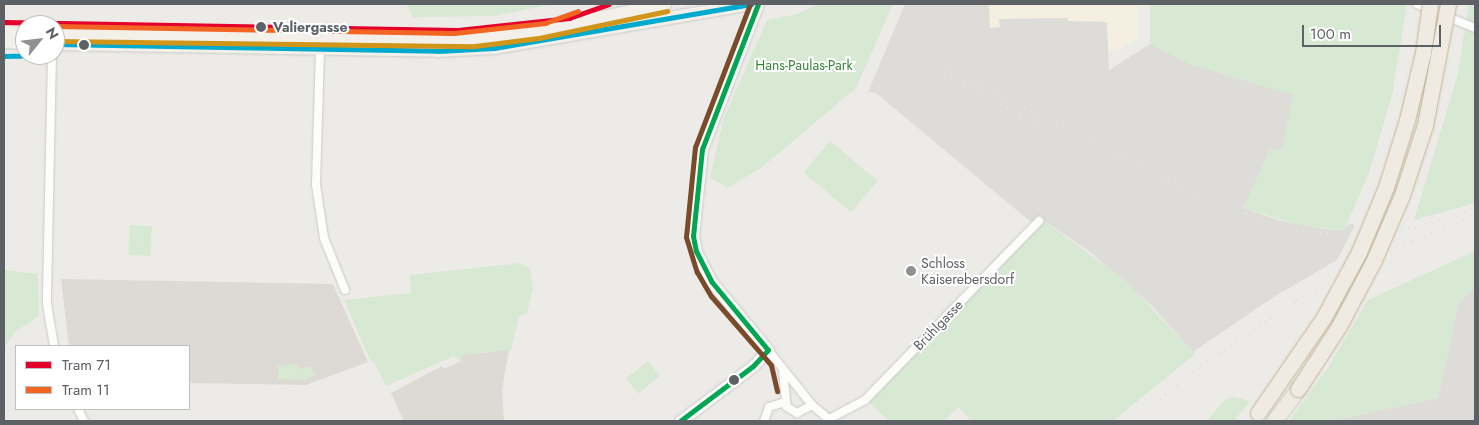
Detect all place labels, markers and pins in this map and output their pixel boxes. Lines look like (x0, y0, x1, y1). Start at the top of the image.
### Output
marker: Valiergasse (253, 19, 269, 35)
place label: Valiergasse (273, 19, 348, 35)
unlabelled marker (79, 40, 89, 50)
place label: Schloss Kaiserebersdorf (921, 255, 1014, 288)
marker: Schloss Kaiserebersdorf (905, 265, 917, 277)
unlabelled marker (729, 375, 739, 385)

